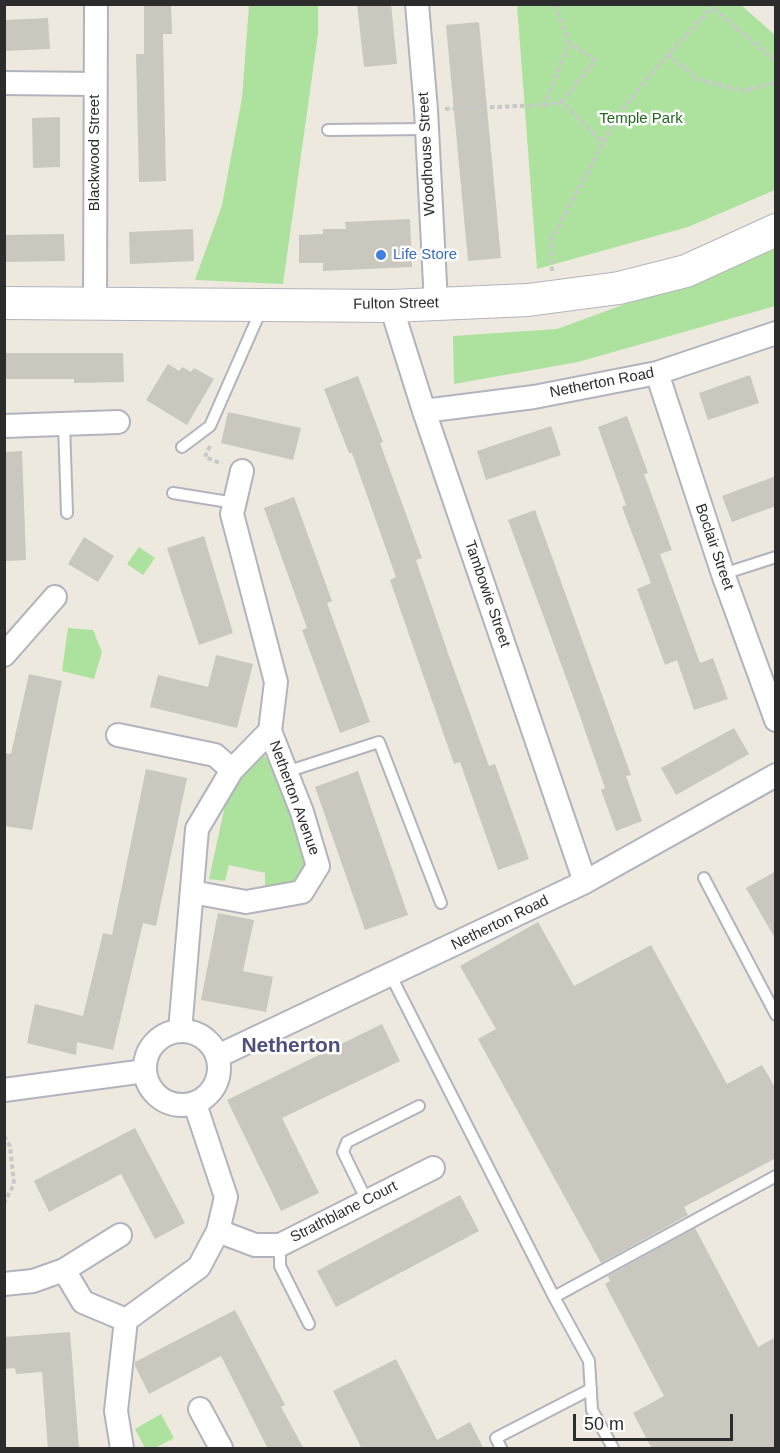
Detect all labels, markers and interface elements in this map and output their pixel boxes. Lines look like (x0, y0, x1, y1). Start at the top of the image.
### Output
street label: Woodhouse Street (415, 92, 439, 216)
street label: Blackwood Street (86, 95, 104, 211)
park label: Temple Park (599, 110, 683, 128)
place label: Life Store (393, 246, 457, 264)
marker: Life Store (374, 248, 388, 262)
street label: Fulton Street (353, 294, 439, 314)
street label: Netherton Road (548, 364, 656, 402)
street label: Boclair Street (691, 502, 737, 592)
street label: Tambowie Street (460, 538, 514, 650)
street label: Netherton Avenue (265, 738, 323, 858)
street label: Netherton Road (448, 892, 552, 954)
district label: Netherton (241, 1033, 341, 1059)
street label: Strathblane Court (288, 1177, 400, 1247)
scale bar (576, 1402, 736, 1440)
text: 50 m (584, 1414, 624, 1434)

